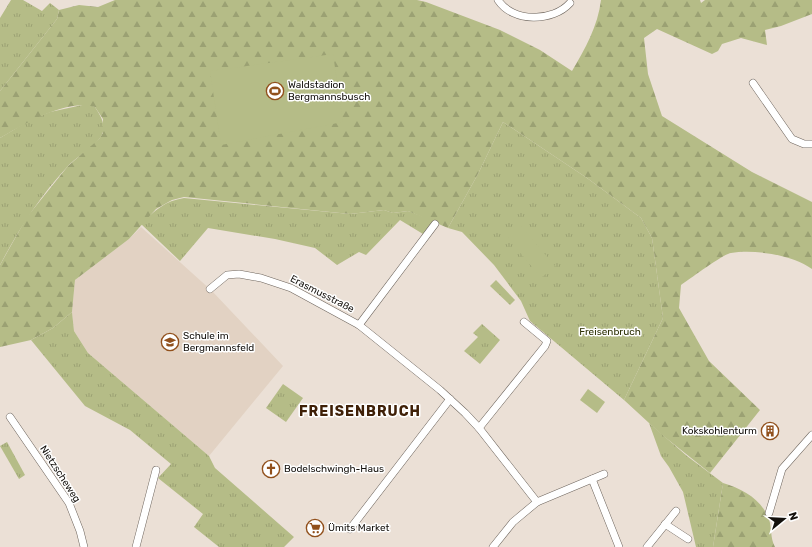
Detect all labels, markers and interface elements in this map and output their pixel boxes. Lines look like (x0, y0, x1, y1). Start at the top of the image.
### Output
place label: Waldstadion Bergmannsbusch (288, 79, 370, 103)
sports icon: Waldstadion Bergmannsbusch (265, 81, 285, 101)
street label: Erasmusstraße (288, 273, 356, 315)
park label: Freisenbruch (579, 326, 641, 338)
place label: Schule im Bergmannsfeld (183, 330, 254, 354)
school or university icon: Schule im Bergmannsfeld (160, 332, 180, 352)
district label: FREISENBRUCH (299, 403, 421, 420)
building icon: Kokskohlenturm (760, 421, 780, 441)
place label: Kokskohlenturm (682, 425, 757, 437)
street label: Nietzscheweg (37, 443, 83, 505)
church icon: Bodelschwingh-Haus (261, 459, 281, 479)
place label: Bodelschwingh-Haus (284, 463, 384, 475)
north arrow (764, 499, 804, 539)
text: N (786, 510, 800, 522)
supermarket icon: Ümits Market (305, 518, 325, 538)
place label: Ümits Market (328, 522, 390, 534)

